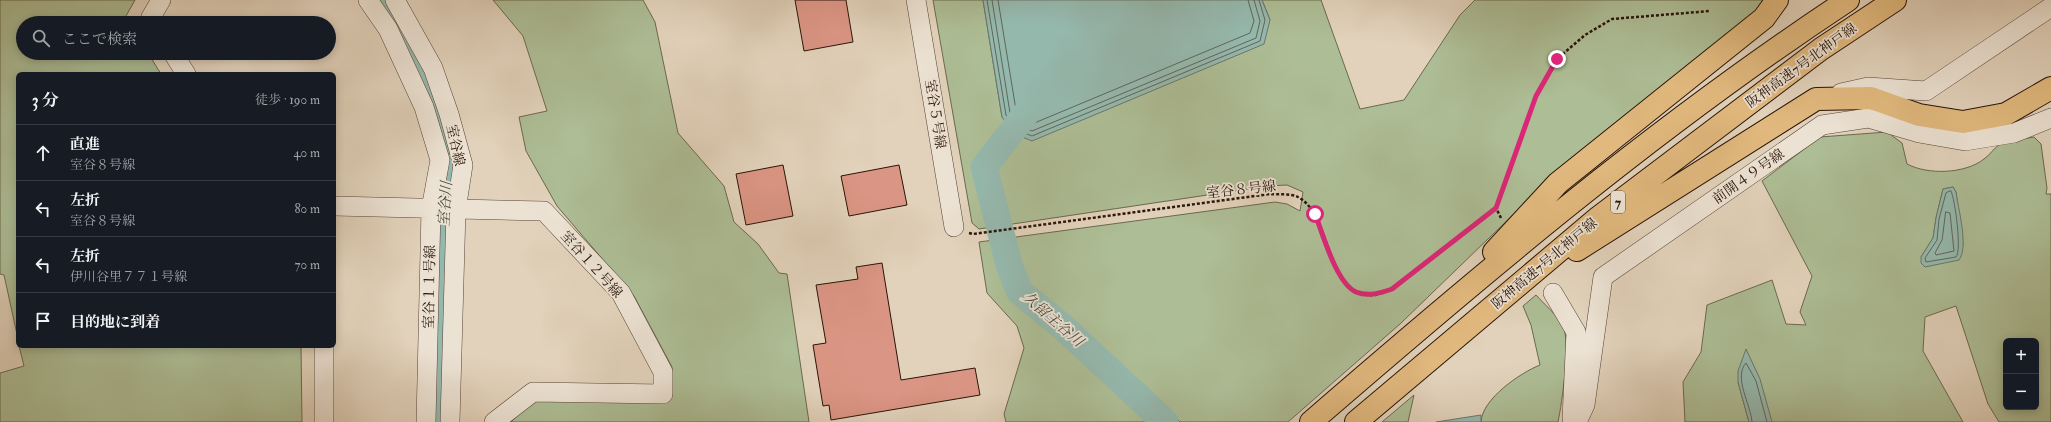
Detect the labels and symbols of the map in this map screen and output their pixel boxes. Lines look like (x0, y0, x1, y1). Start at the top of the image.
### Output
street label: 阪神高速7号北神戸線 (1743, 20, 1860, 111)
route end (1548, 50, 1566, 68)
street label: 室谷５号線 (922, 78, 949, 150)
street label: 室谷線 (443, 123, 468, 167)
street label: 前開４９号線 (1709, 145, 1788, 207)
street label: 室谷８号線 (1205, 177, 1277, 202)
water label: 室谷川 (434, 179, 457, 227)
road number: 7 (1611, 191, 1625, 213)
route start (1306, 205, 1324, 223)
street label: 阪神高速7号北神戸線 (1488, 214, 1601, 312)
street label: 室谷１２号線 (557, 227, 626, 301)
street label: 室谷１１号線 (420, 245, 439, 329)
water label: 久留主谷川 (1018, 288, 1089, 352)

